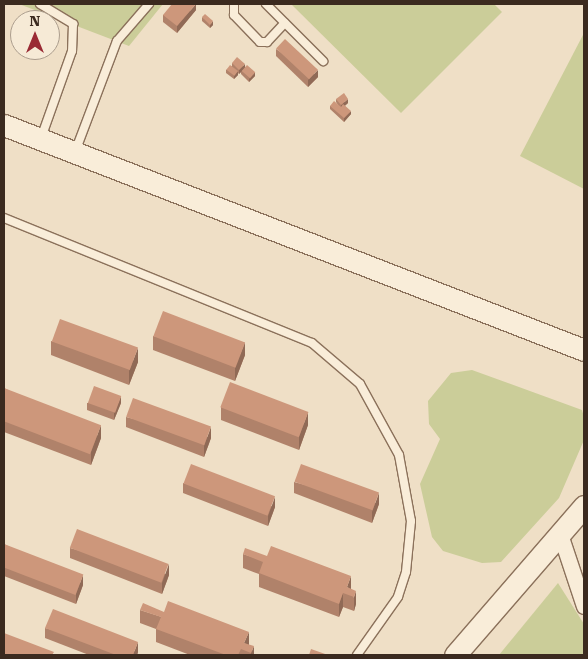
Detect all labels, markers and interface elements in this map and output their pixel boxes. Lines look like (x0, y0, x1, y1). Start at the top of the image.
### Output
north arrow (10, 10, 60, 60)
text: N (30, 13, 40, 29)

